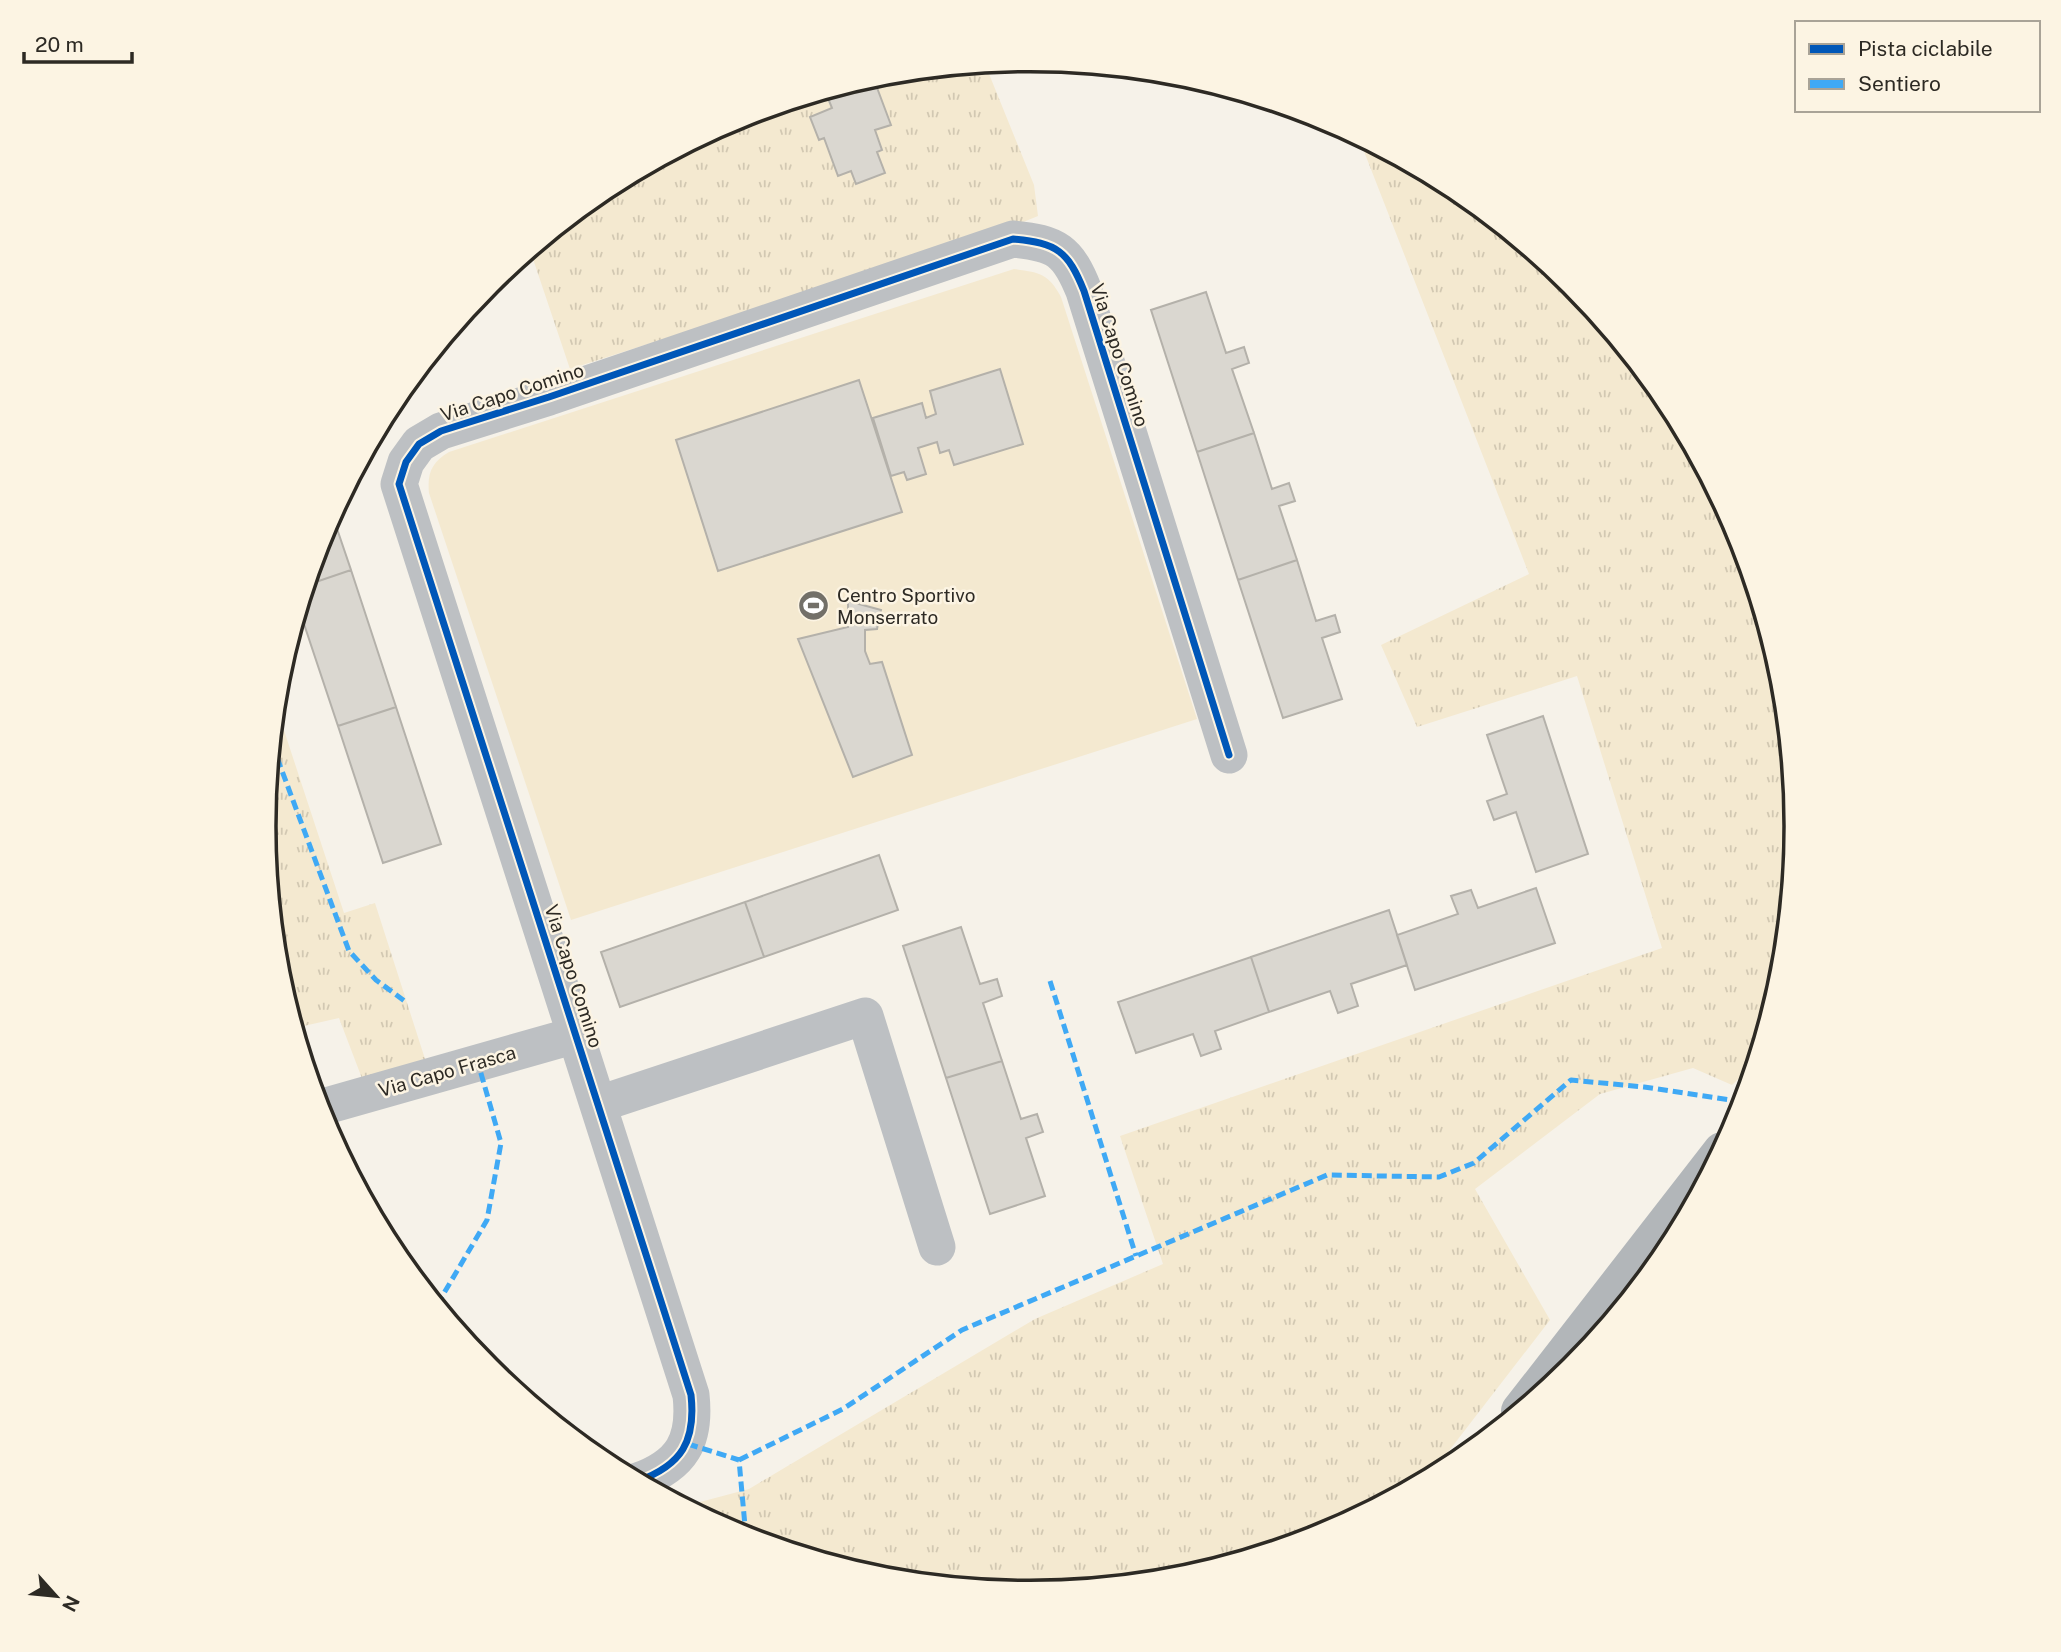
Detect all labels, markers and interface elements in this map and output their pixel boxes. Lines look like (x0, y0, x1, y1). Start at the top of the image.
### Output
scale bar (24, 21, 133, 65)
legend (1795, 21, 2040, 112)
text: 20 m (35, 32, 84, 57)
text: Pista ciclabile (1858, 36, 1993, 61)
text: Sentiero (1858, 71, 1941, 96)
street label: Via Capo Comino (1086, 281, 1154, 429)
street label: Via Capo Comino (438, 358, 586, 426)
place label: Centro Sportivo Monserrato (837, 584, 975, 628)
sports icon: Centro Sportivo Monserrato (797, 589, 831, 623)
street label: Via Capo Comino (540, 902, 608, 1050)
street label: Via Capo Frasca (376, 1041, 518, 1101)
north arrow (21, 1561, 91, 1631)
text: N (58, 1592, 84, 1615)

